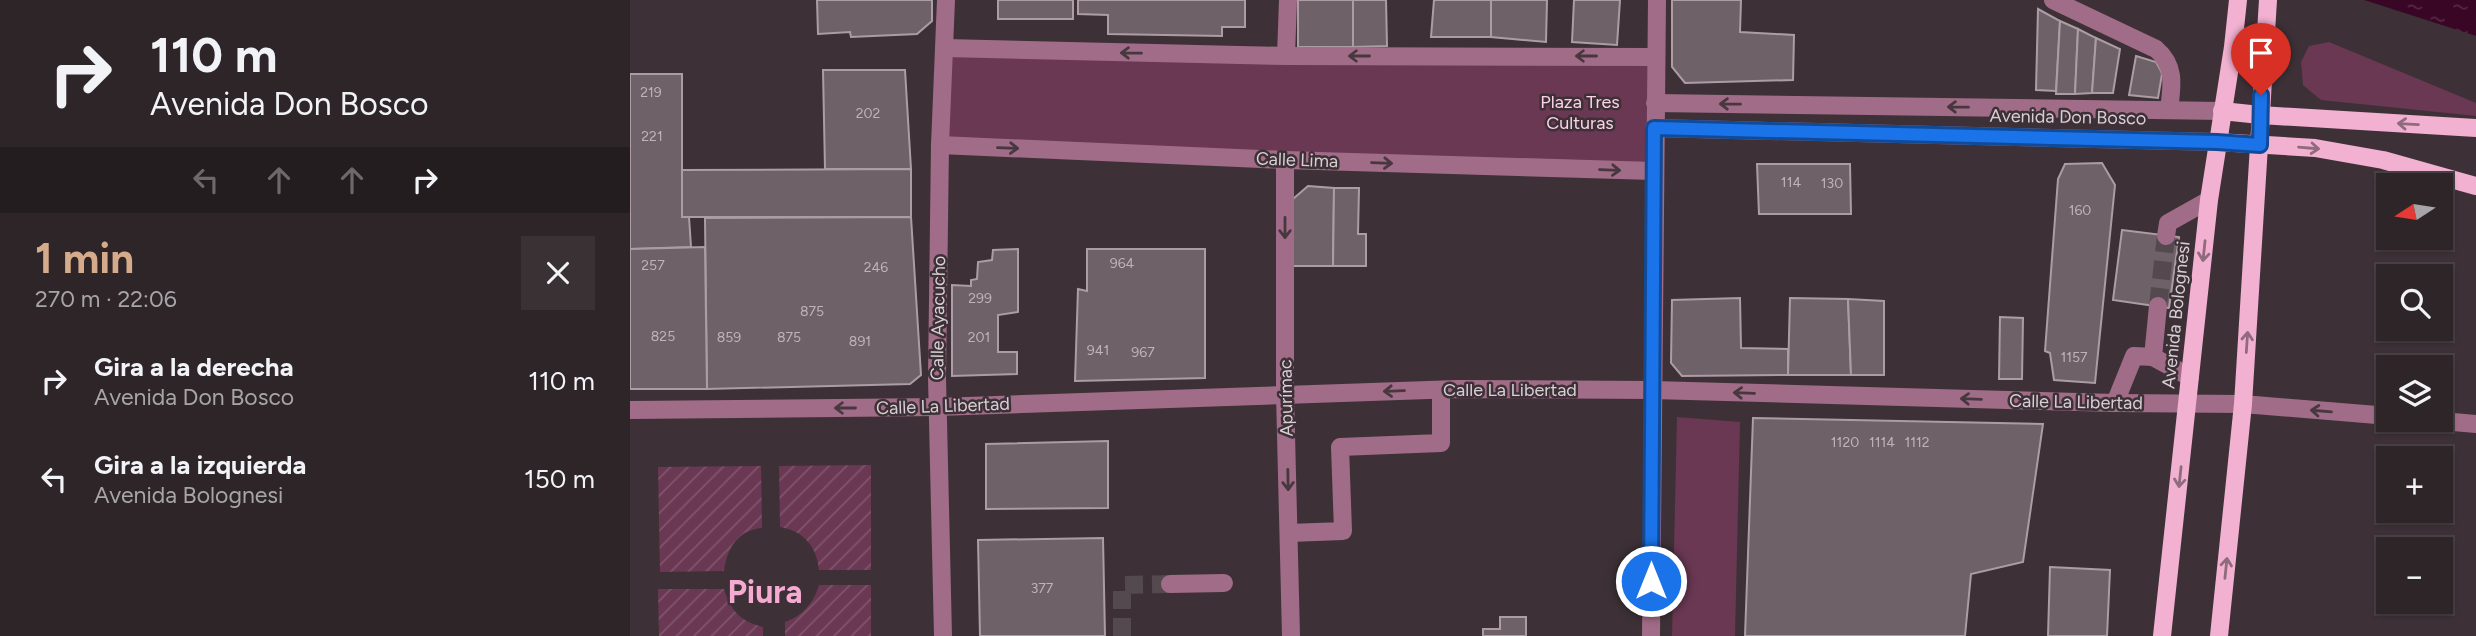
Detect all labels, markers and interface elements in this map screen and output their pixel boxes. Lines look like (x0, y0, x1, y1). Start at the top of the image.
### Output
pin (2231, 23, 2291, 95)
text: 110 m (150, 25, 278, 84)
icon: right (35, 28, 126, 119)
icon: arrive (2242, 34, 2280, 72)
one-way arrow (1120, 46, 1143, 59)
one-way arrow (1348, 49, 1371, 63)
one-way arrow (1575, 49, 1598, 63)
house number: 219 (640, 84, 662, 101)
text: Avenida Don Bosco (150, 85, 429, 123)
park label: Plaza Tres Culturas (1540, 91, 1620, 134)
one-way arrow (1719, 98, 1742, 111)
one-way arrow (1946, 100, 1969, 114)
house number: 202 (856, 105, 880, 122)
street label: Avenida Don Bosco (1989, 105, 2147, 129)
one-way arrow (2397, 117, 2420, 130)
house number: 221 (641, 128, 663, 145)
one-way arrow (996, 141, 1019, 154)
one-way arrow (2297, 142, 2320, 155)
street label: Calle Lima (1255, 148, 1339, 172)
one-way arrow (1371, 156, 1394, 169)
icon: left (187, 161, 225, 199)
icon: ahead (260, 161, 298, 199)
icon: ahead (333, 161, 371, 199)
icon: right (406, 161, 444, 199)
one-way arrow (1598, 163, 1621, 176)
north arrow (2376, 173, 2454, 250)
map controls (2376, 173, 2453, 614)
house number: 114 (1781, 174, 1801, 191)
house number: 130 (1821, 175, 1843, 192)
house number: 160 (2069, 202, 2091, 219)
one-way arrow (1278, 216, 1292, 239)
text: 1 min (35, 233, 134, 284)
button: close (521, 236, 595, 310)
one-way arrow (2197, 239, 2210, 262)
street label: Avenida Bolognesi (2157, 240, 2195, 390)
street label: Calle Ayacucho (926, 255, 950, 381)
house number: 964 (1110, 255, 1135, 272)
house number: 257 (641, 257, 665, 274)
house number: 246 (864, 259, 888, 276)
button: search (2376, 264, 2453, 341)
text: 270 m · 22:06 (35, 285, 177, 313)
house number: 299 (968, 290, 992, 307)
house number: 875 (800, 303, 824, 320)
house number: 825 (651, 328, 675, 345)
house number: 859 (717, 329, 741, 346)
house number: 875 (777, 329, 801, 346)
house number: 201 (968, 329, 990, 346)
one-way arrow (2241, 331, 2254, 353)
house number: 891 (849, 333, 871, 350)
house number: 941 (1087, 342, 1109, 359)
house number: 967 (1131, 344, 1155, 361)
house number: 1157 (2060, 349, 2088, 366)
text: Gira a la derecha (94, 351, 294, 383)
button: layers (2376, 355, 2453, 432)
street label: Apurímac (1274, 359, 1298, 437)
icon: right (35, 362, 73, 400)
text: 110 m (528, 365, 595, 397)
street label: Calle La Libertad (1443, 379, 1577, 401)
text: Avenida Don Bosco (94, 383, 294, 411)
one-way arrow (1382, 384, 1405, 398)
one-way arrow (1732, 386, 1755, 399)
street label: Calle La Libertad (2009, 390, 2143, 414)
one-way arrow (1960, 392, 1983, 406)
street label: Calle La Libertad (876, 393, 1010, 419)
one-way arrow (834, 401, 857, 415)
one-way arrow (2310, 404, 2333, 417)
house number: 1120 (1831, 434, 1859, 451)
house number: 1114 (1869, 434, 1895, 451)
house number: 1112 (1904, 434, 1930, 451)
button: + (2376, 446, 2453, 523)
text: Gira a la izquierda (94, 449, 306, 481)
icon: left (35, 460, 73, 498)
text: 150 m (524, 463, 595, 495)
one-way arrow (2173, 466, 2186, 488)
one-way arrow (1281, 468, 1294, 491)
text: Avenida Bolognesi (94, 481, 283, 509)
button: − (2376, 537, 2453, 614)
position arrow (1614, 544, 1688, 618)
one-way arrow (2220, 557, 2233, 580)
district label: Piura (727, 573, 803, 611)
house number: 377 (1031, 580, 1054, 597)

